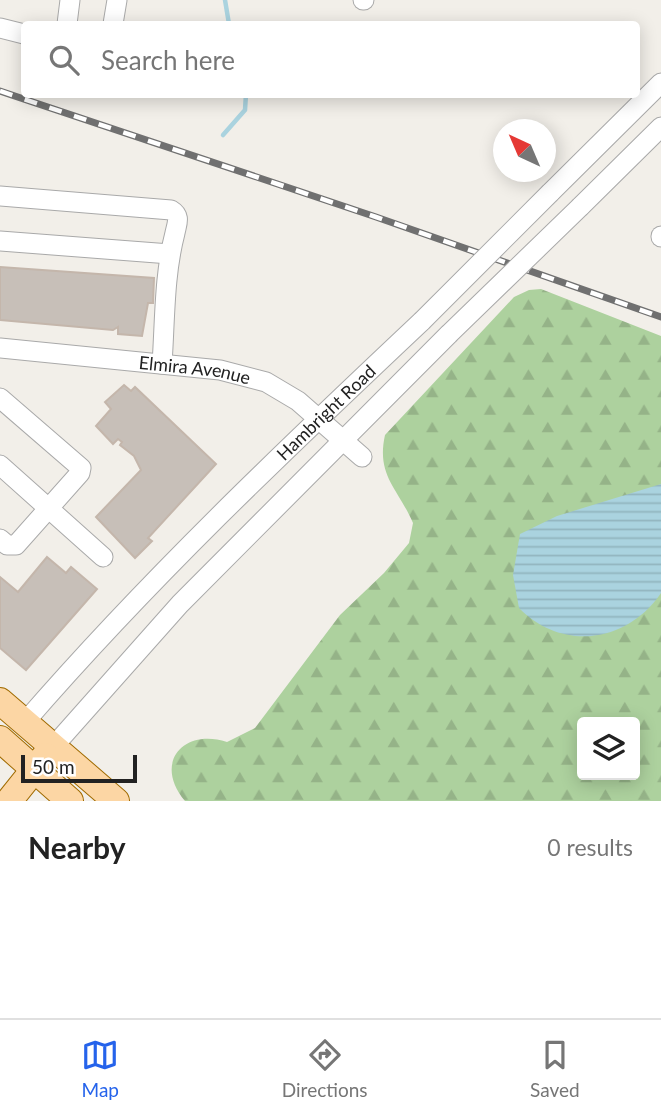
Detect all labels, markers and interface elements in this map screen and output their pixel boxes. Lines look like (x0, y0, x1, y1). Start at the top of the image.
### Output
search box (21, 21, 640, 98)
icon: search (45, 41, 83, 79)
text: Search here (101, 44, 235, 76)
north arrow (493, 119, 556, 182)
street label: Elmira Avenue (138, 351, 253, 389)
street label: Hambright Road (272, 360, 380, 465)
map controls (577, 717, 640, 780)
button: layers (577, 717, 640, 780)
scale bar (21, 752, 136, 784)
text: 50 m (32, 755, 75, 778)
text: Nearby (28, 829, 126, 865)
text: 0 results (547, 833, 633, 861)
tab: Map (81, 1036, 119, 1101)
tab: Directions (282, 1036, 368, 1101)
tab: Saved (530, 1036, 580, 1101)

